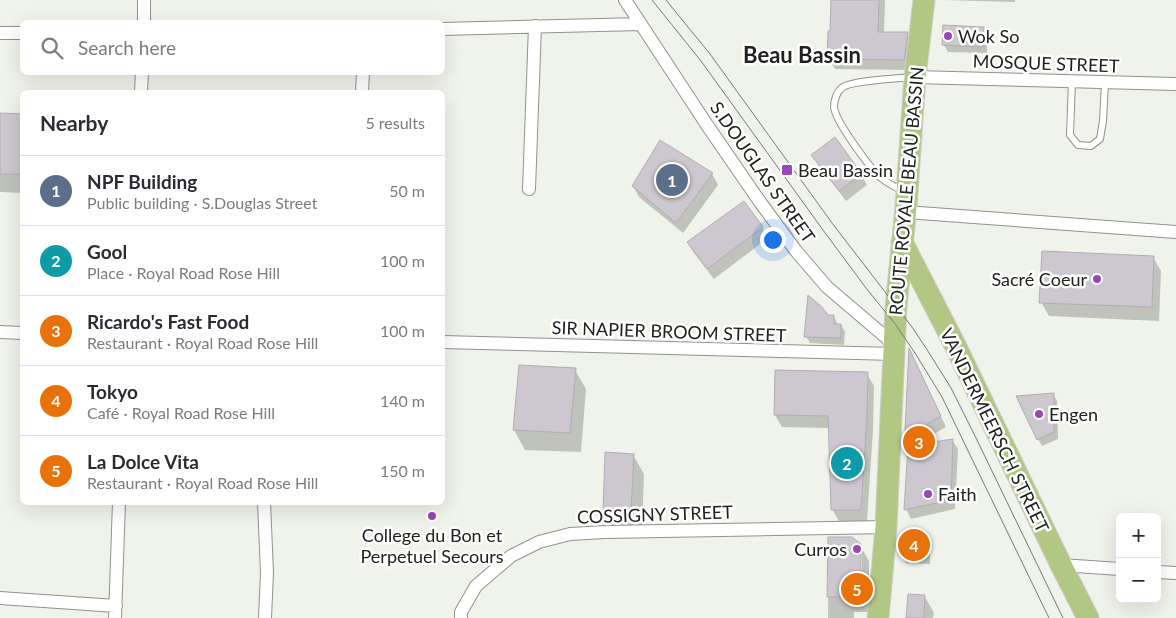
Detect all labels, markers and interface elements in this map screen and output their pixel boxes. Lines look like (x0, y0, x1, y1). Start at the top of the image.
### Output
search box (20, 20, 445, 75)
place label: Wok So (958, 25, 1020, 47)
marker: Wok So (942, 30, 954, 42)
icon: search (38, 34, 66, 62)
text: Search here (78, 36, 176, 59)
district label: Beau Bassin (743, 41, 861, 68)
street label: MOSQUE STREET (972, 49, 1120, 77)
street label: ROUTE ROYALE BEAU BASSIN (884, 66, 928, 316)
street label: S.DOUGLAS STREET (706, 97, 820, 247)
text: Nearby (40, 110, 108, 135)
text: 5 results (365, 113, 425, 132)
place label: Beau Bassin (798, 159, 893, 181)
pin: 1 (656, 161, 688, 199)
marker: Beau Bassin (780, 163, 794, 177)
text: NPF Building (87, 170, 197, 193)
text: 1 (51, 181, 61, 200)
text: 50 m (389, 181, 425, 200)
text: Public building · S.Douglas Street (87, 193, 317, 212)
your location (760, 227, 786, 253)
text: Gool (87, 240, 127, 263)
text: 2 (51, 251, 61, 270)
text: 100 m (380, 251, 425, 270)
text: Place · Royal Road Rose Hill (87, 263, 280, 282)
place label: Sacré Coeur (991, 268, 1087, 290)
marker: Sacré Coeur (1091, 273, 1103, 285)
text: Ricardo's Fast Food (87, 310, 249, 333)
street label: SIR NAPIER BROOM STREET (551, 316, 787, 346)
text: 3 (51, 321, 61, 340)
text: 100 m (380, 321, 425, 340)
street label: VANDERMEERSCH STREET (936, 324, 1054, 536)
text: Restaurant · Royal Road Rose Hill (87, 333, 318, 352)
text: Tokyo (87, 380, 138, 403)
text: 4 (51, 391, 61, 410)
text: 140 m (380, 391, 425, 410)
text: Café · Royal Road Rose Hill (87, 403, 275, 422)
place label: Engen (1049, 403, 1098, 425)
marker: Engen (1033, 408, 1045, 420)
pin: 3 (903, 423, 935, 461)
pin: 2 (831, 444, 863, 482)
text: La Dolce Vita (87, 450, 199, 473)
text: 5 (51, 461, 61, 480)
text: 150 m (380, 461, 425, 480)
text: Restaurant · Royal Road Rose Hill (87, 473, 318, 492)
place label: Faith (938, 483, 977, 505)
marker: Faith (922, 488, 934, 500)
street label: COSSIGNY STREET (577, 500, 734, 528)
marker: College du Bon et Perpetuel Secours (426, 510, 438, 522)
map controls (1116, 513, 1161, 603)
button: + (1116, 513, 1161, 558)
place label: College du Bon et Perpetuel Secours (361, 524, 504, 567)
pin: 4 (898, 526, 930, 564)
place label: Curros (794, 538, 847, 560)
marker: Curros (851, 543, 863, 555)
button: − (1116, 558, 1161, 603)
pin: 5 (841, 570, 873, 608)

